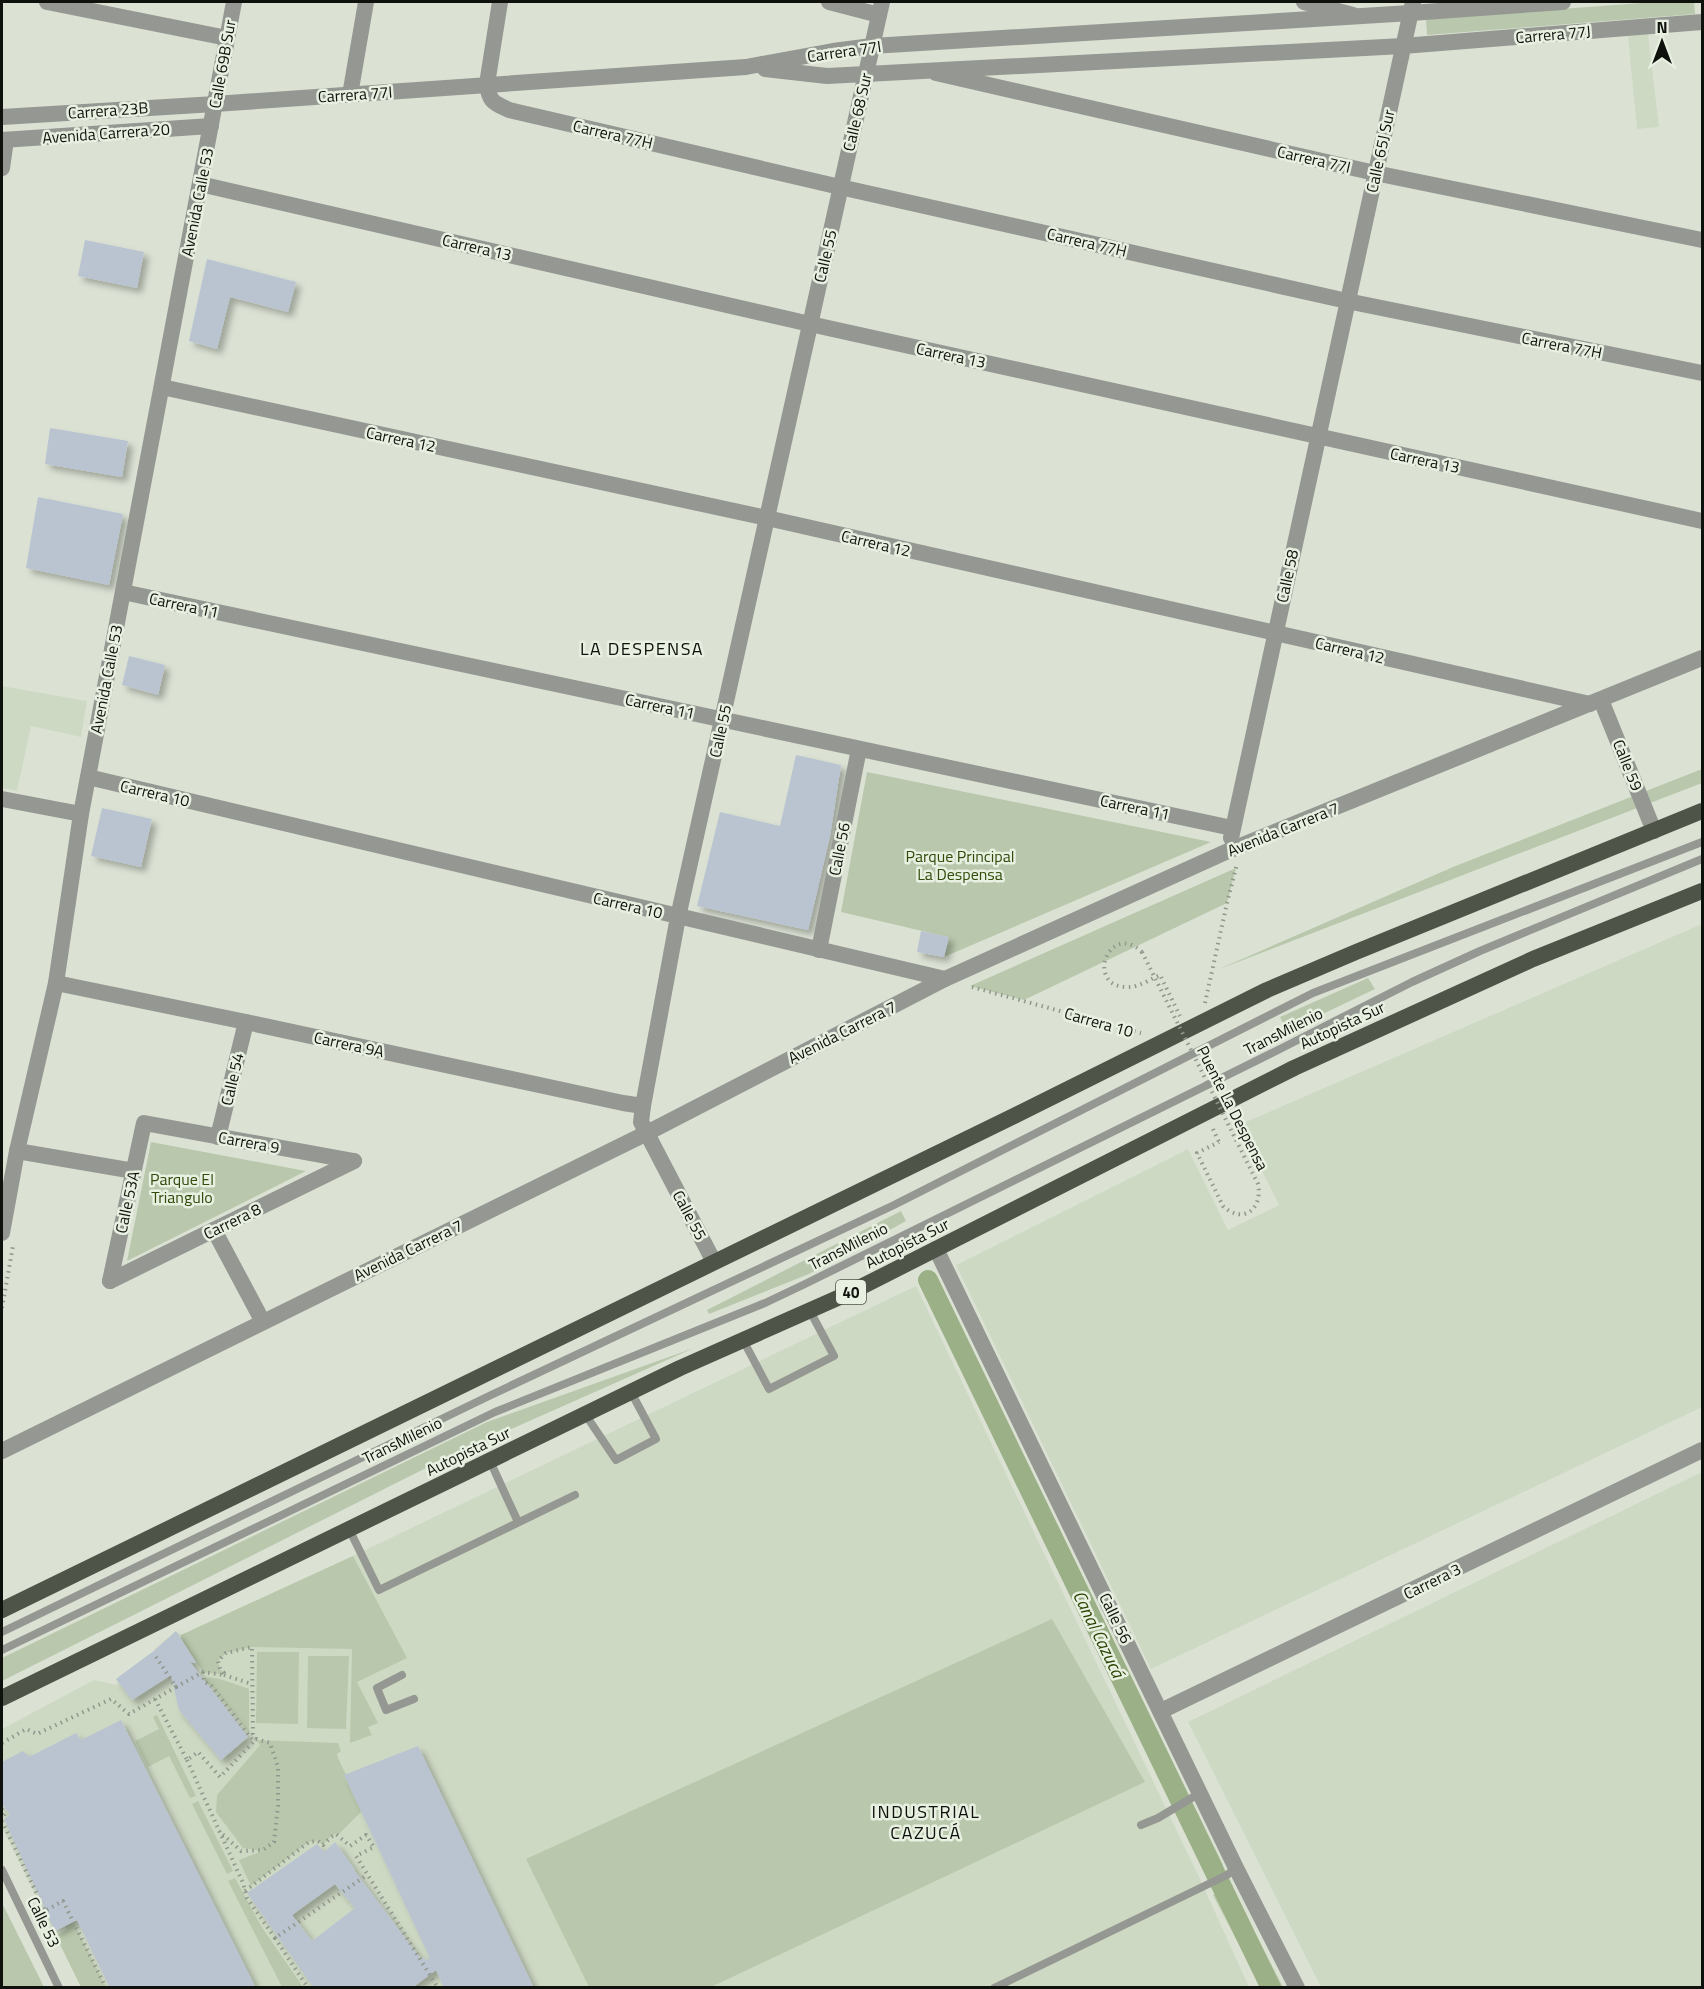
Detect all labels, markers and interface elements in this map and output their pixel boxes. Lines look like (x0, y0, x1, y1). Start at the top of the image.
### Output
north arrow (1632, 12, 1692, 72)
text: N (1656, 15, 1668, 39)
street label: Calle 69B Sur (202, 17, 242, 110)
street label: Carrera 77J (1514, 19, 1592, 49)
street label: Carrera 77I (805, 34, 883, 68)
street label: Calle 68 Sur (836, 70, 878, 154)
street label: Carrera 77I (317, 79, 393, 109)
street label: Carrera 23B (67, 95, 149, 125)
street label: Calle 65J Sur (1359, 107, 1401, 195)
street label: Carrera 77H (571, 113, 655, 155)
street label: Avenida Carrera 20 (41, 117, 171, 149)
street label: Carrera 77I (1275, 139, 1353, 179)
street label: Avenida Calle 53 (175, 145, 219, 259)
street label: Carrera 77H (1045, 221, 1129, 263)
street label: Carrera 13 (440, 227, 514, 267)
street label: Calle 55 (807, 227, 843, 285)
street label: Carrera 77H (1520, 325, 1604, 365)
street label: Carrera 13 (914, 336, 988, 374)
street label: Carrera 12 (364, 420, 438, 458)
street label: Carrera 13 (1388, 441, 1462, 479)
street label: Carrera 12 (839, 523, 913, 563)
street label: Calle 58 (1270, 547, 1304, 605)
street label: Carrera 11 (147, 586, 221, 624)
street label: Avenida Calle 53 (84, 622, 128, 736)
street label: Carrera 12 (1313, 630, 1387, 670)
district label: LA DESPENSA (580, 635, 704, 662)
street label: Carrera 11 (623, 687, 697, 725)
street label: Calle 55 (703, 702, 737, 760)
street label: Calle 59 (1607, 736, 1649, 794)
street label: Carrera 10 (118, 773, 192, 813)
street label: Carrera 11 (1098, 788, 1172, 826)
street label: Avenida Carrera 7 (1223, 796, 1343, 862)
street label: Calle 56 (822, 820, 856, 878)
park label: Parque Principal La Despensa (905, 844, 1015, 886)
street label: Carrera 10 (591, 885, 665, 925)
street label: Avenida Carrera 7 (784, 994, 900, 1070)
street label: Autopista Sur (1296, 995, 1389, 1055)
street label: Carrera 10 (1062, 1001, 1136, 1043)
street label: TransMilenio (1239, 1001, 1327, 1061)
street label: Carrera 9A (312, 1025, 387, 1063)
street label: Puente La Despensa (1191, 1041, 1275, 1175)
street label: Calle 54 (214, 1050, 250, 1108)
street label: Carrera 9 (217, 1125, 282, 1159)
park label: Parque El Triangulo (150, 1167, 214, 1209)
street label: Calle 53A (109, 1168, 145, 1235)
street label: Calle 55 (667, 1186, 713, 1244)
street label: Carrera 8 (199, 1197, 265, 1245)
street label: Autopista Sur (861, 1211, 954, 1274)
street label: Avenida Carrera 7 (349, 1213, 467, 1287)
street label: TransMilenio (804, 1216, 892, 1276)
road number: 40 (836, 1280, 866, 1304)
street label: TransMilenio (358, 1410, 446, 1470)
street label: Autopista Sur (422, 1420, 515, 1482)
street label: Carrera 3 (1399, 1557, 1465, 1605)
water label: Canal Cazucá (1066, 1586, 1133, 1684)
street label: Calle 56 (1093, 1589, 1139, 1647)
district label: INDUSTRIAL CAZUCÁ (872, 1798, 980, 1846)
street label: Calle 53 (21, 1893, 67, 1951)

